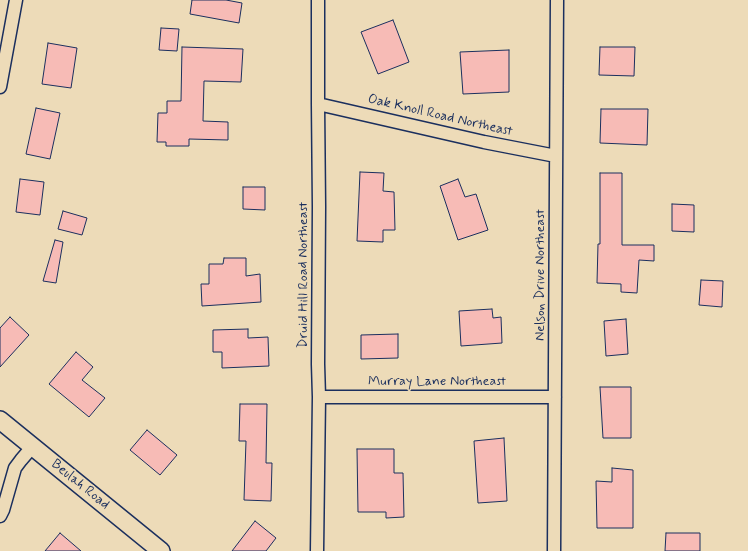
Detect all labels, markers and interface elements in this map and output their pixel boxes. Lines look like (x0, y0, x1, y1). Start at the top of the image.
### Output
street label: Oak Knoll Road Northeast (366, 91, 514, 141)
street label: Druid Hill Road Northeast (296, 202, 312, 348)
street label: Nelson Drive Northeast (533, 209, 549, 341)
street label: Murray Lane Northeast (368, 374, 506, 390)
street label: Beulah Road (47, 456, 113, 514)

